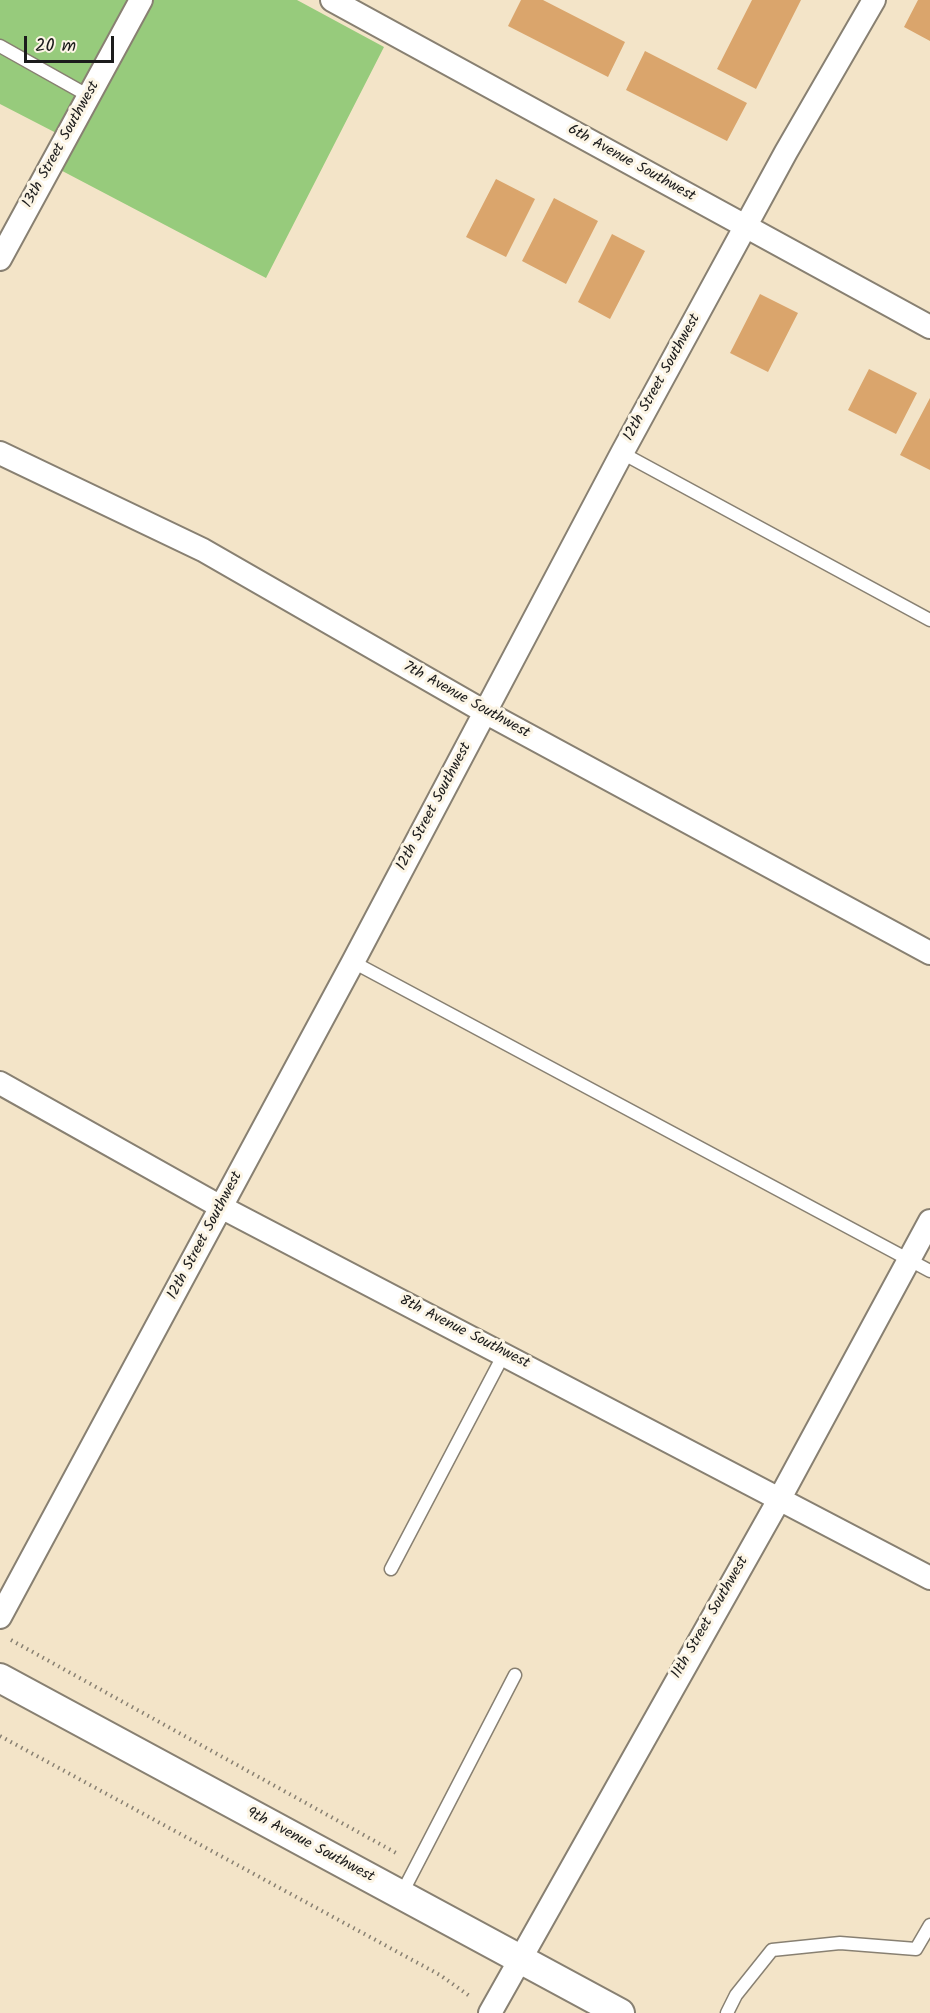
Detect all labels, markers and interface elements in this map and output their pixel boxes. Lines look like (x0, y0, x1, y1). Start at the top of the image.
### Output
scale bar (27, 24, 117, 62)
text: 20 m (35, 32, 76, 61)
street label: 13th Street Southwest (20, 79, 104, 211)
street label: 6th Avenue Southwest (564, 121, 698, 207)
street label: 12th Street Southwest (621, 311, 705, 445)
street label: 7th Avenue Southwest (400, 659, 532, 743)
street label: 12th Street Southwest (394, 740, 476, 874)
street label: 12th Street Southwest (165, 1169, 247, 1303)
street label: 8th Avenue Southwest (396, 1292, 532, 1374)
street label: 11th Street Southwest (669, 1554, 753, 1682)
street label: 9th Avenue Southwest (243, 1805, 377, 1887)

